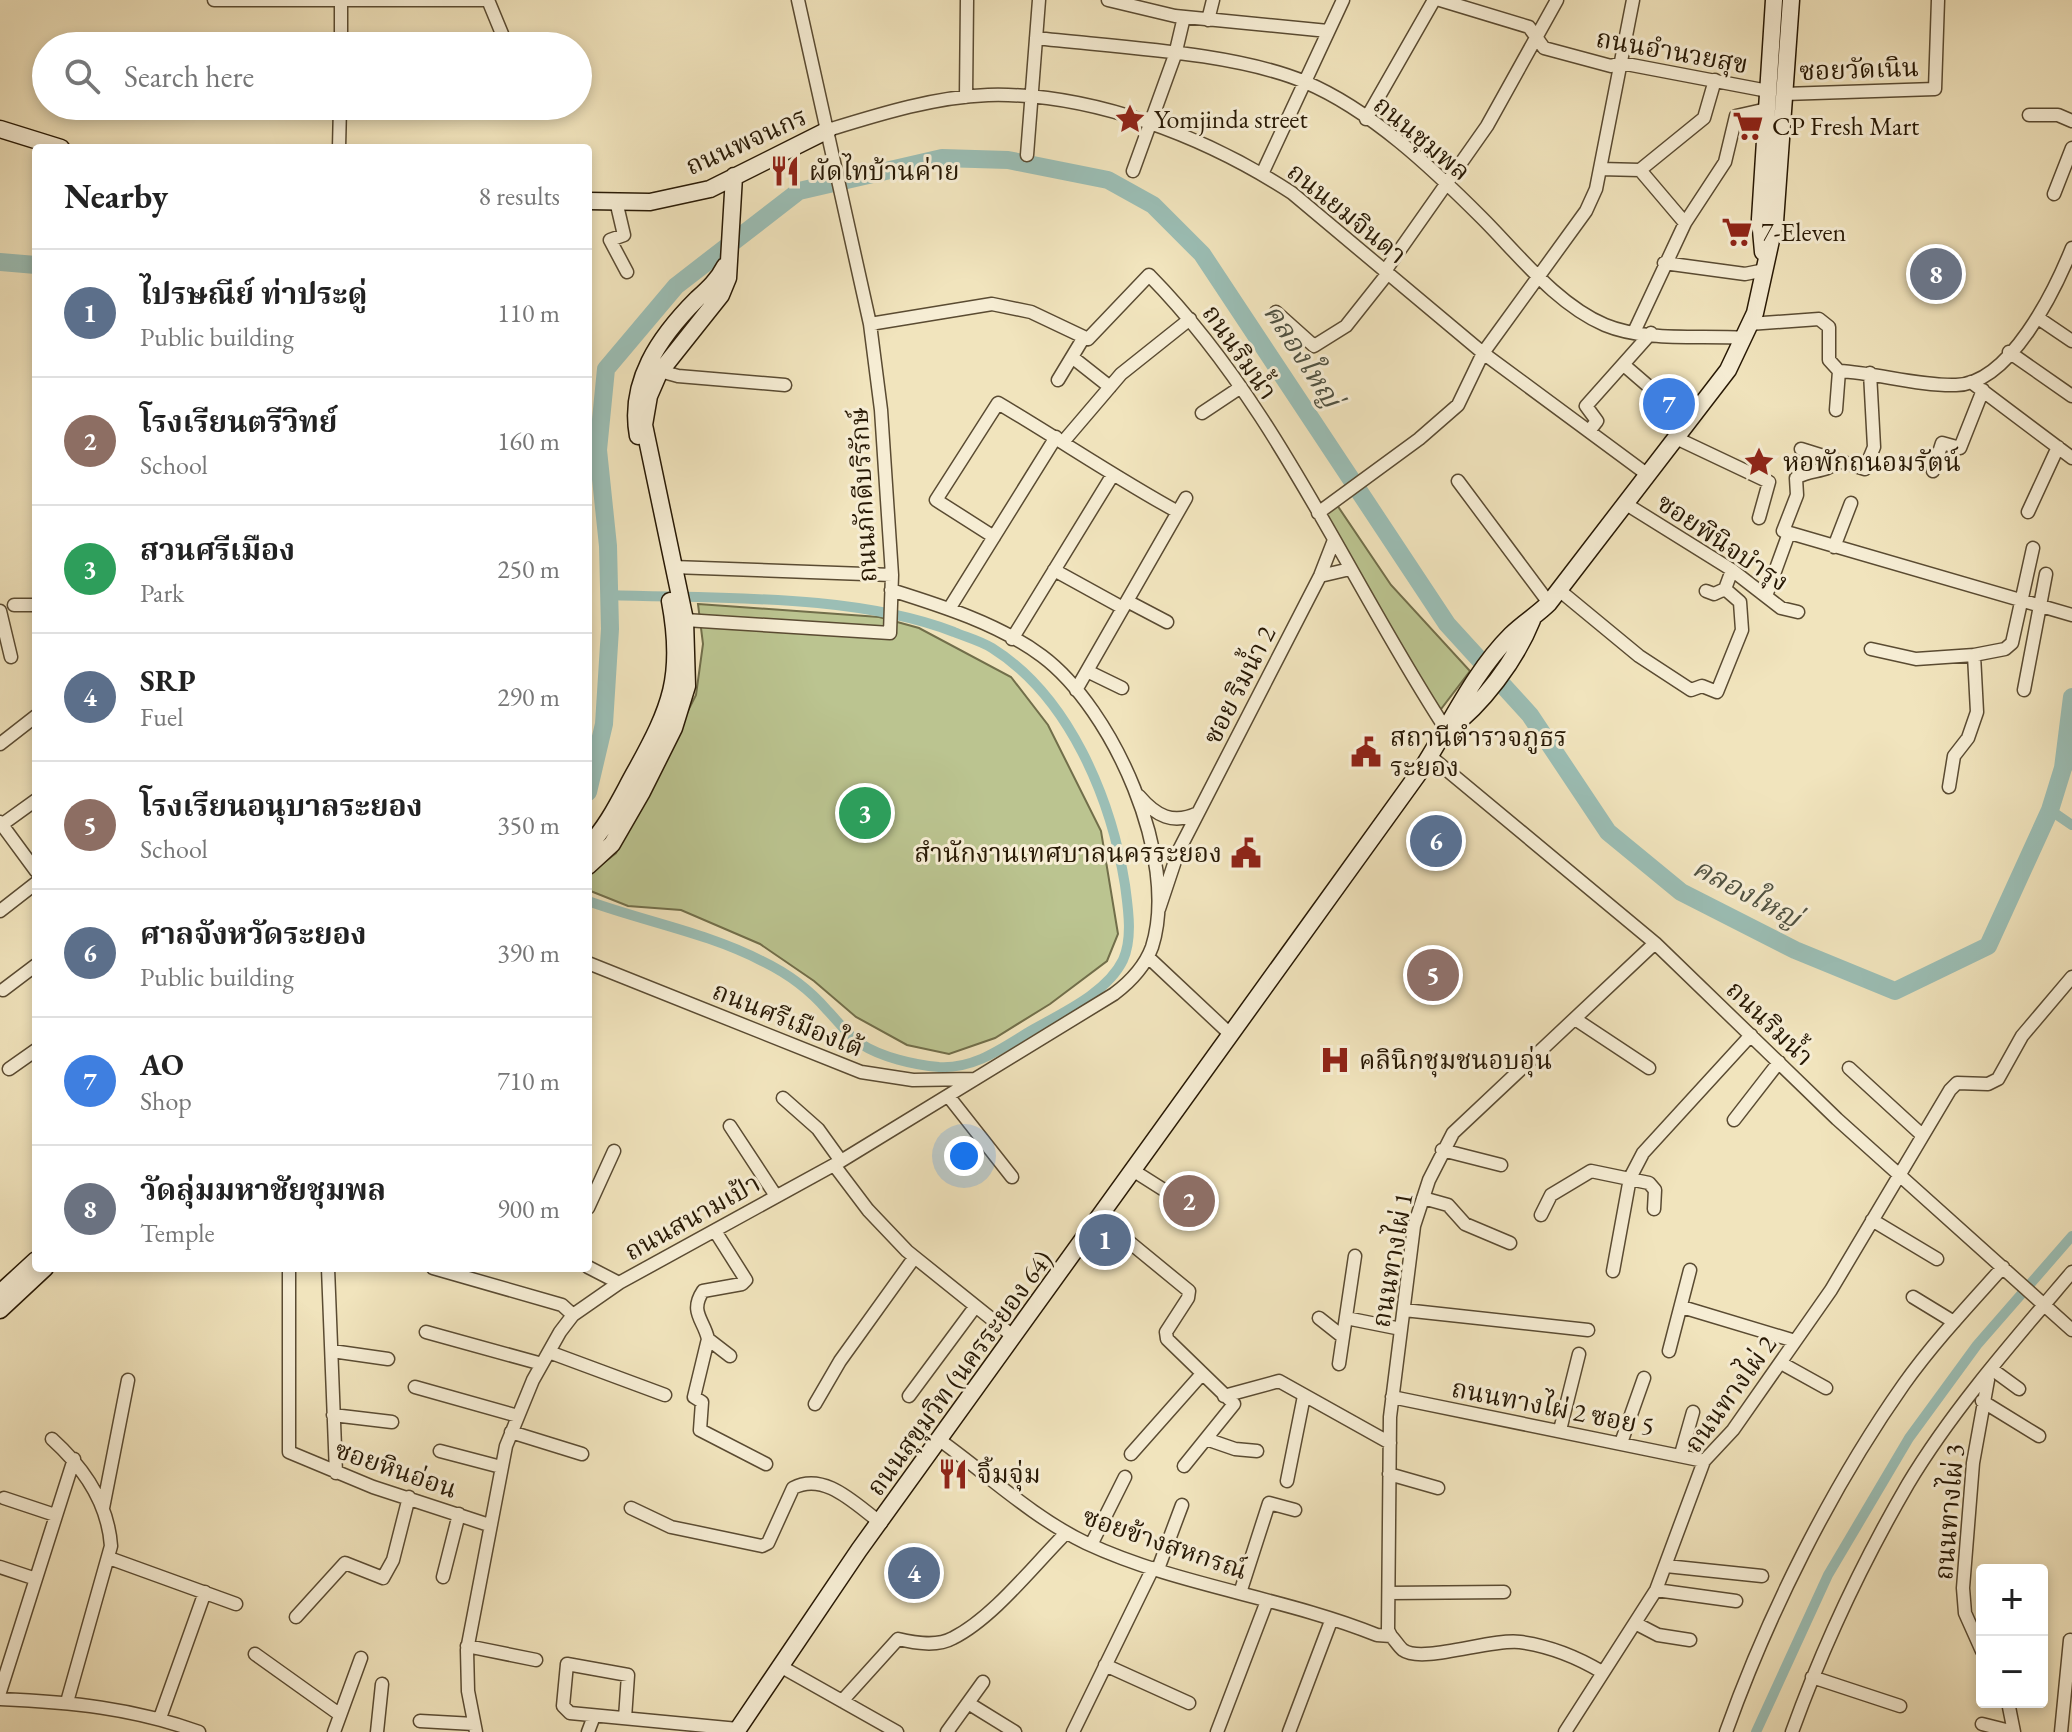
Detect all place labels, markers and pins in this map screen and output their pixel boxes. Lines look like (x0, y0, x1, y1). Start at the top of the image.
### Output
place icon: Yomjinda street (1113, 102, 1147, 136)
place label: Yomjinda street (1154, 102, 1308, 136)
supermarket icon: CP Fresh Mart (1731, 109, 1765, 143)
place label: CP Fresh Mart (1772, 109, 1919, 143)
place label: ผัดไทบ้านค่าย (809, 153, 960, 188)
restaurant icon: ผัดไทบ้านค่าย (768, 154, 802, 188)
supermarket icon: 7-Eleven (1720, 215, 1754, 249)
place label: 7-Eleven (1761, 215, 1847, 249)
pin: 8 (1910, 244, 1962, 304)
pin: 7 (1643, 374, 1695, 434)
place icon: หอพักถนอมรัตน์ (1742, 445, 1776, 479)
place label: หอพักถนอมรัตน์ (1783, 445, 1961, 479)
place label: สถานีตำรวจภูธร ระยอง (1390, 720, 1567, 784)
public building icon: สถานีตำรวจภูธร ระยอง (1349, 735, 1383, 769)
pin: 3 (839, 783, 891, 843)
pin: 6 (1410, 811, 1462, 871)
place label: สำนักงานเทศบาลนครระยอง (914, 836, 1222, 870)
public building icon: สำนักงานเทศบาลนครระยอง (1229, 836, 1263, 870)
pin: 5 (1407, 945, 1459, 1005)
hospital icon: คลินิกชุมชนอบอุ่น (1318, 1043, 1352, 1077)
place label: คลินิกชุมชนอบอุ่น (1359, 1043, 1552, 1078)
pin: 2 (1163, 1171, 1215, 1231)
pin: 1 (1079, 1210, 1131, 1270)
place label: จิ้มจุ่ม (977, 1456, 1041, 1492)
restaurant icon: จิ้มจุ่ม (936, 1457, 970, 1491)
pin: 4 (888, 1543, 940, 1603)

